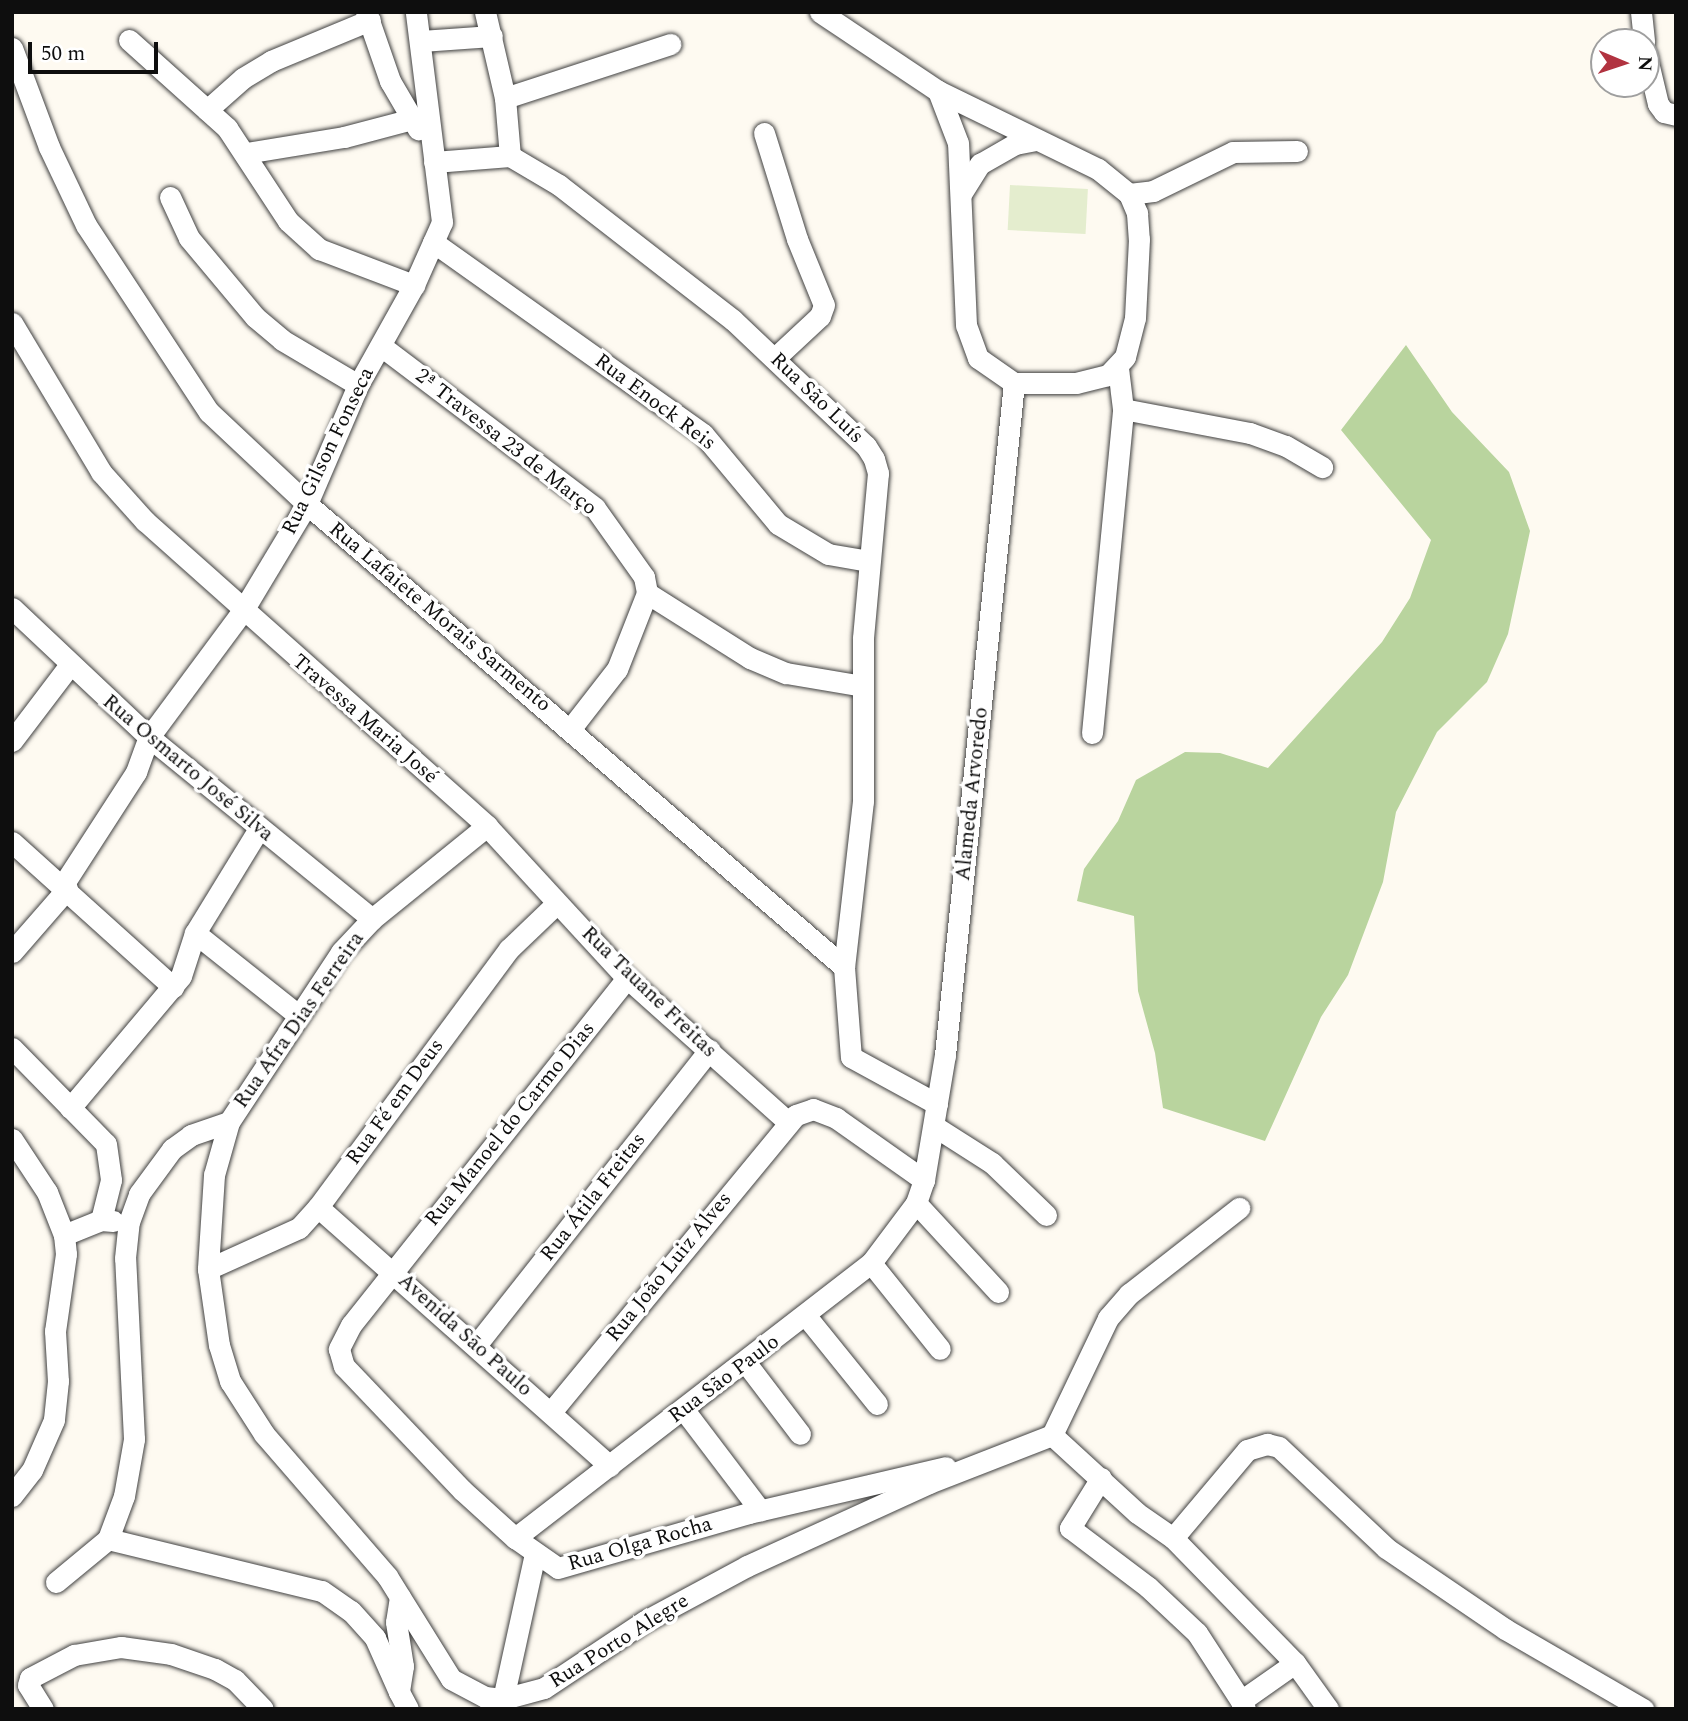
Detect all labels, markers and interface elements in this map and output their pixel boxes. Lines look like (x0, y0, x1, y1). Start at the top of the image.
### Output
scale bar (32, 28, 161, 72)
north arrow (1590, 28, 1660, 98)
text: 50 m (41, 38, 85, 70)
text: N (1630, 55, 1659, 72)
street label: Rua São Luís (765, 347, 869, 449)
street label: Rua Enock Reis (589, 348, 721, 456)
street label: Rua Gilson Fonseca (276, 363, 380, 539)
street label: 2ª Travessa 23 de Março (410, 363, 602, 521)
street label: Rua Lafaiete Morais Sarmento (324, 517, 556, 717)
street label: Travessa Maria José (287, 649, 443, 789)
street label: Rua Osmarto José Silva (97, 689, 279, 847)
street label: Alameda Arvoredo (950, 706, 994, 882)
street label: Rua Tauane Freitas (576, 921, 722, 1063)
street label: Rua Afra Dias Ferreira (228, 927, 370, 1113)
street label: Rua Manoel do Carmo Dias (420, 1017, 600, 1231)
street label: Rua Fé em Deus (341, 1034, 449, 1170)
street label: Rua Átila Freitas (535, 1128, 651, 1266)
street label: Rua João Luiz Alves (601, 1187, 737, 1347)
street label: Avenida São Paulo (393, 1268, 537, 1402)
street label: Rua São Paulo (664, 1329, 784, 1429)
street label: Rua Olga Rocha (565, 1511, 715, 1577)
street label: Rua Porto Alegre (545, 1588, 693, 1694)

